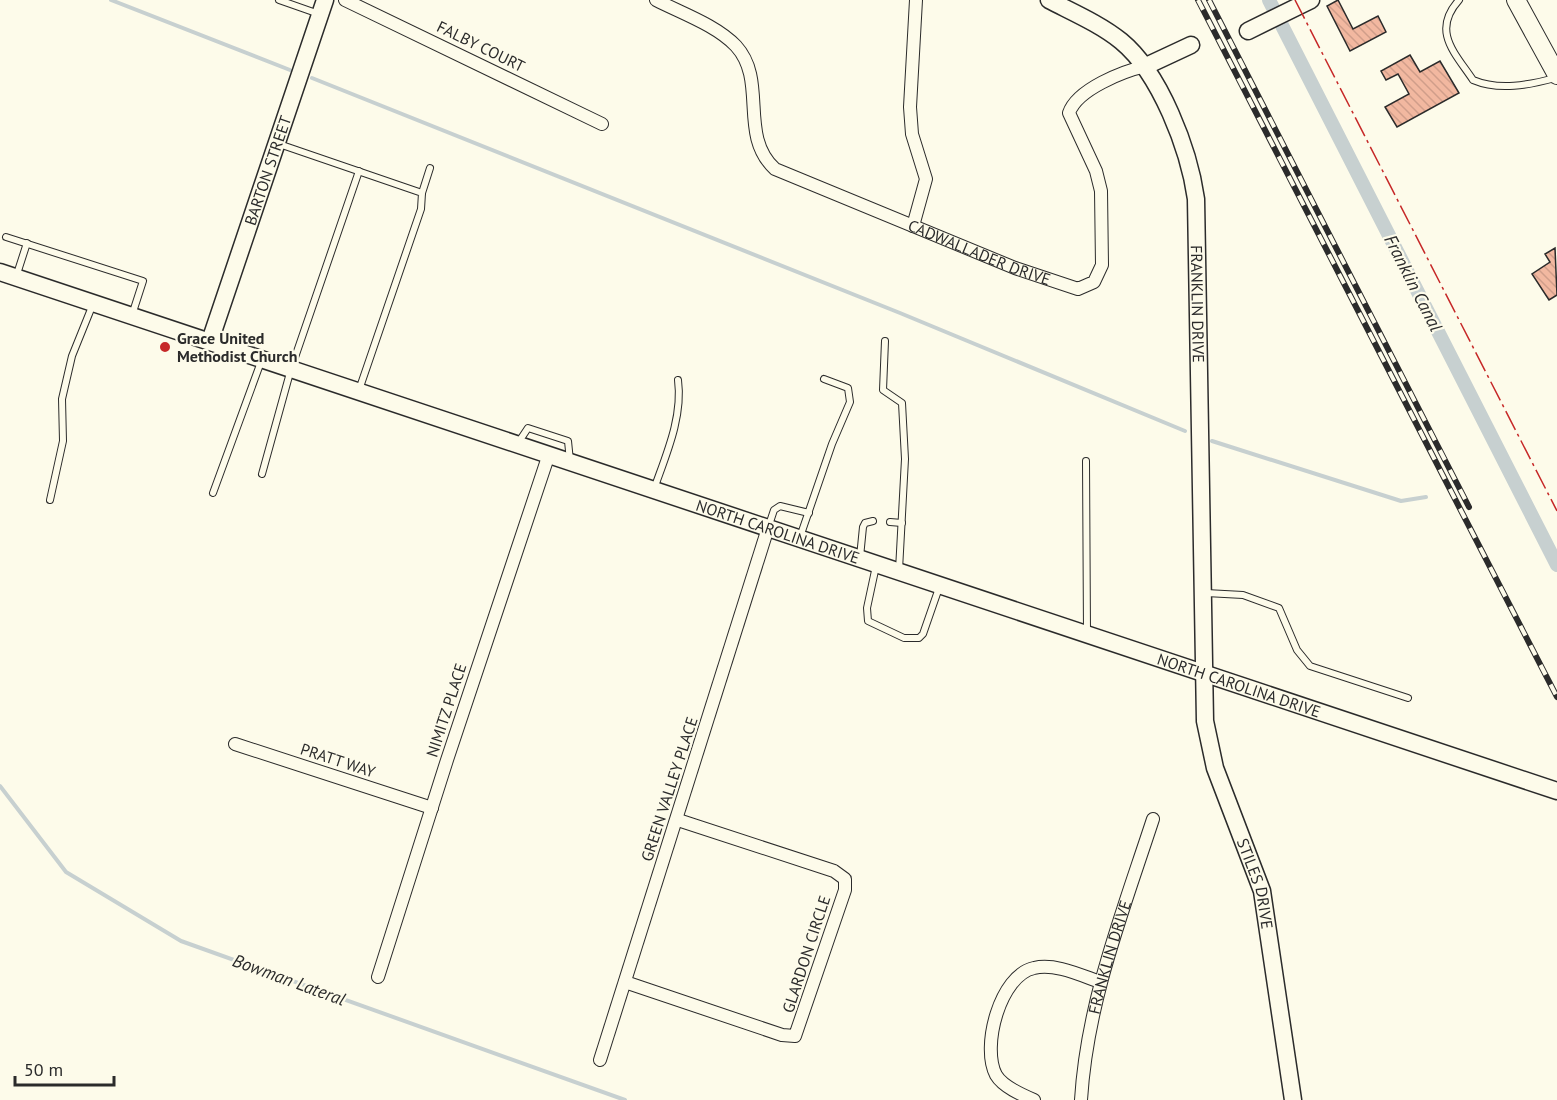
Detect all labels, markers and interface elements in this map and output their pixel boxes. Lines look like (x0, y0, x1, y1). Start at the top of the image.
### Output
street label: FALBY COURT (434, 16, 528, 76)
street label: BARTON STREET (240, 113, 295, 228)
street label: CADWALLADER DRIVE (905, 215, 1053, 289)
water label: Franklin Canal (1379, 231, 1448, 335)
street label: FRANKLIN DRIVE (1187, 245, 1209, 363)
place label: Grace United Methodist Church (177, 328, 297, 366)
marker: Grace United Methodist Church (158, 340, 172, 354)
street label: NORTH CAROLINA DRIVE (694, 495, 862, 568)
street label: NORTH CAROLINA DRIVE (1155, 648, 1323, 722)
street label: NIMITZ PLACE (421, 661, 471, 759)
street label: GREEN VALLEY PLACE (636, 714, 702, 864)
street label: PRATT WAY (298, 738, 378, 782)
street label: STILES DRIVE (1233, 835, 1277, 930)
street label: GLARDON CIRCLE (778, 893, 834, 1015)
street label: FRANKLIN DRIVE (1084, 898, 1135, 1016)
water label: Bowman Lateral (230, 948, 349, 1011)
scale bar (15, 1049, 114, 1087)
text: 50 m (24, 1058, 63, 1081)

